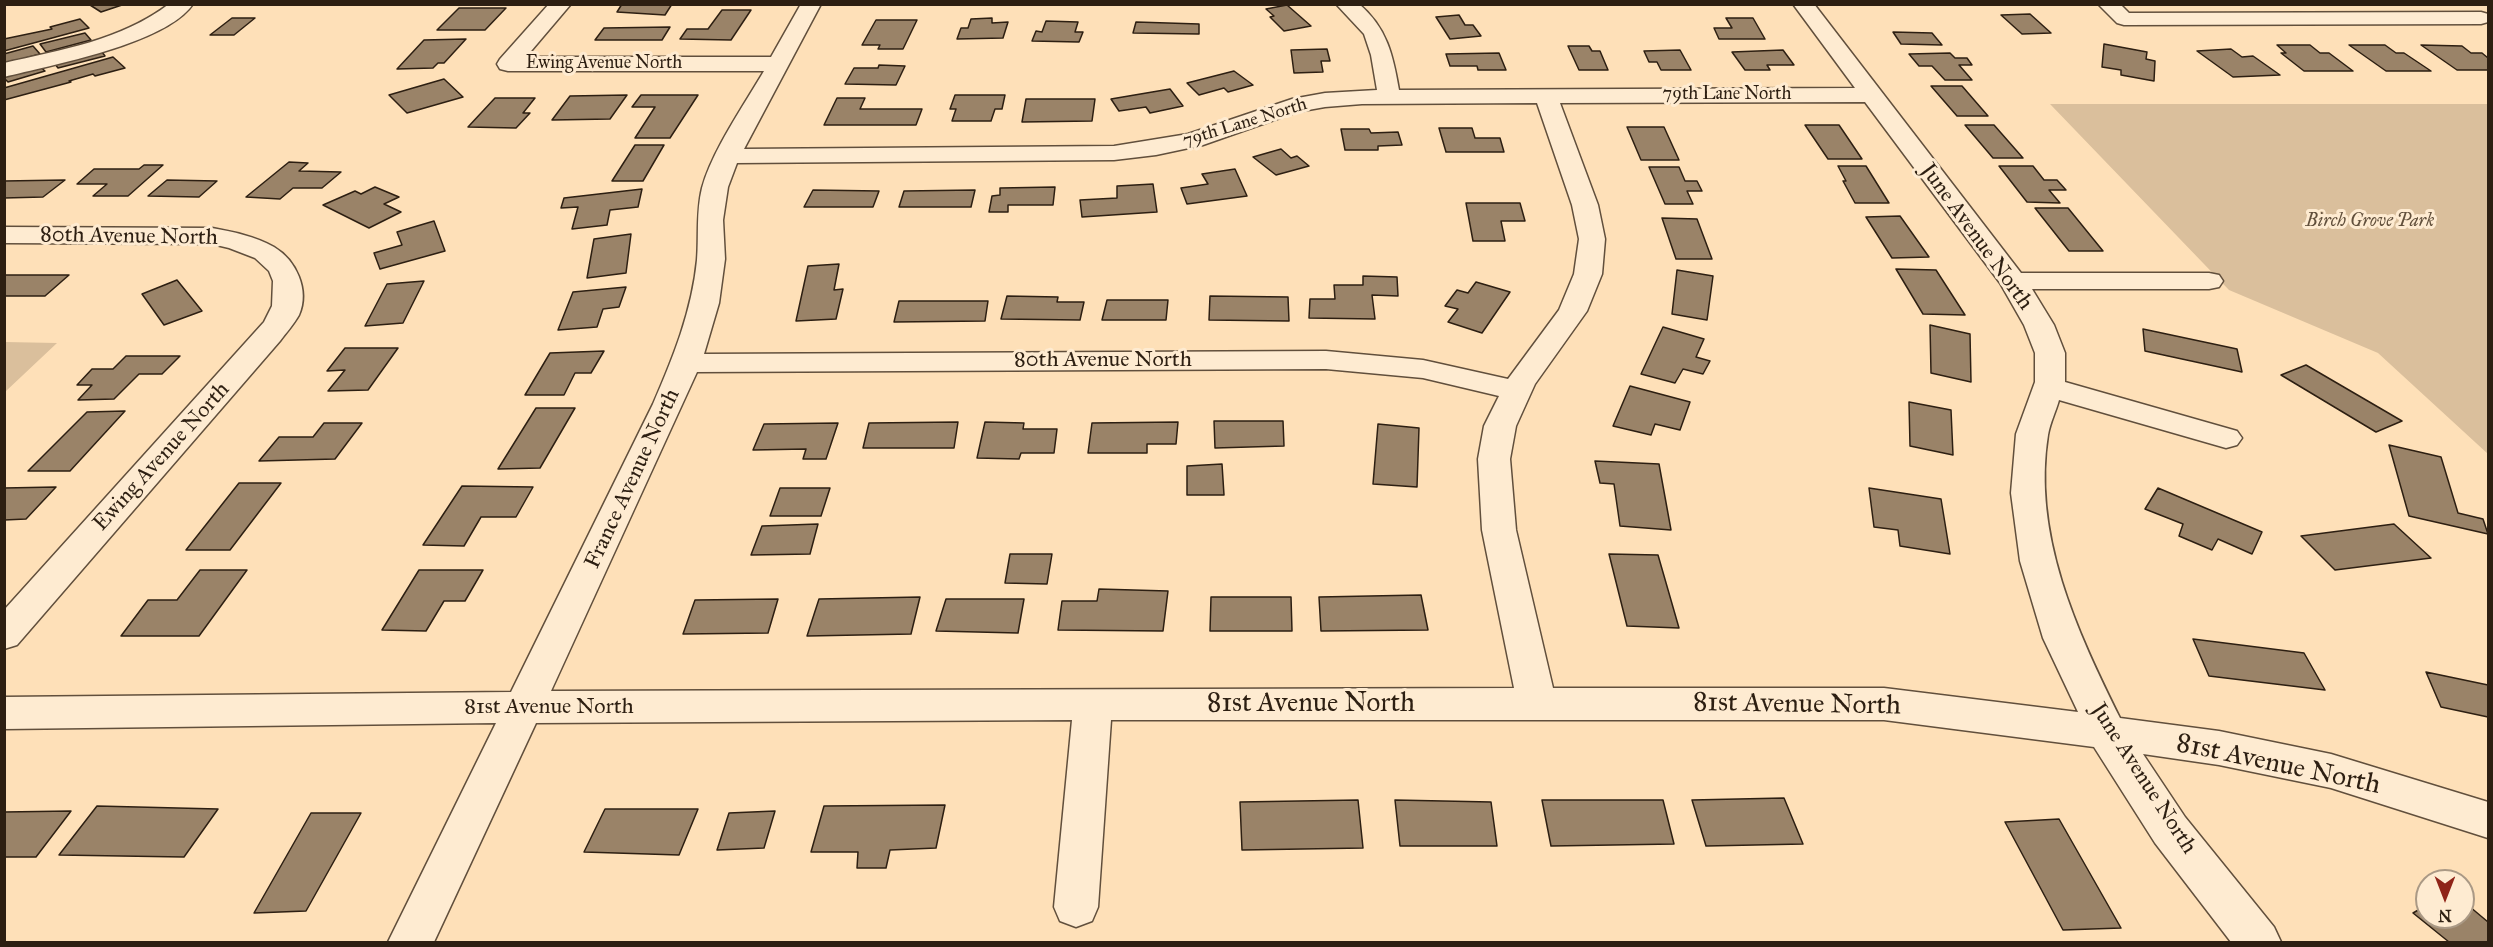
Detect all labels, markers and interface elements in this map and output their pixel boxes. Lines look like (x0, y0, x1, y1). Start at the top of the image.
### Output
street label: Ewing Avenue North (526, 53, 682, 75)
street label: 79th Lane North (1663, 84, 1791, 106)
street label: 79th Lane North (1180, 94, 1310, 152)
street label: June Avenue North (1914, 159, 2038, 315)
park label: Birch Grove Park (2306, 211, 2434, 233)
street label: 80th Avenue North (40, 222, 218, 252)
street label: 80th Avenue North (1014, 348, 1192, 374)
street label: Ewing Avenue North (88, 377, 236, 537)
street label: France Avenue North (580, 385, 686, 573)
street label: 81st Avenue North (1693, 687, 1901, 723)
street label: 81st Avenue North (1207, 688, 1415, 720)
street label: 81st Avenue North (464, 695, 634, 721)
street label: June Avenue North (2084, 699, 2202, 859)
street label: 81st Avenue North (2173, 728, 2383, 802)
north arrow (2415, 869, 2475, 929)
text: N (2438, 906, 2452, 925)

